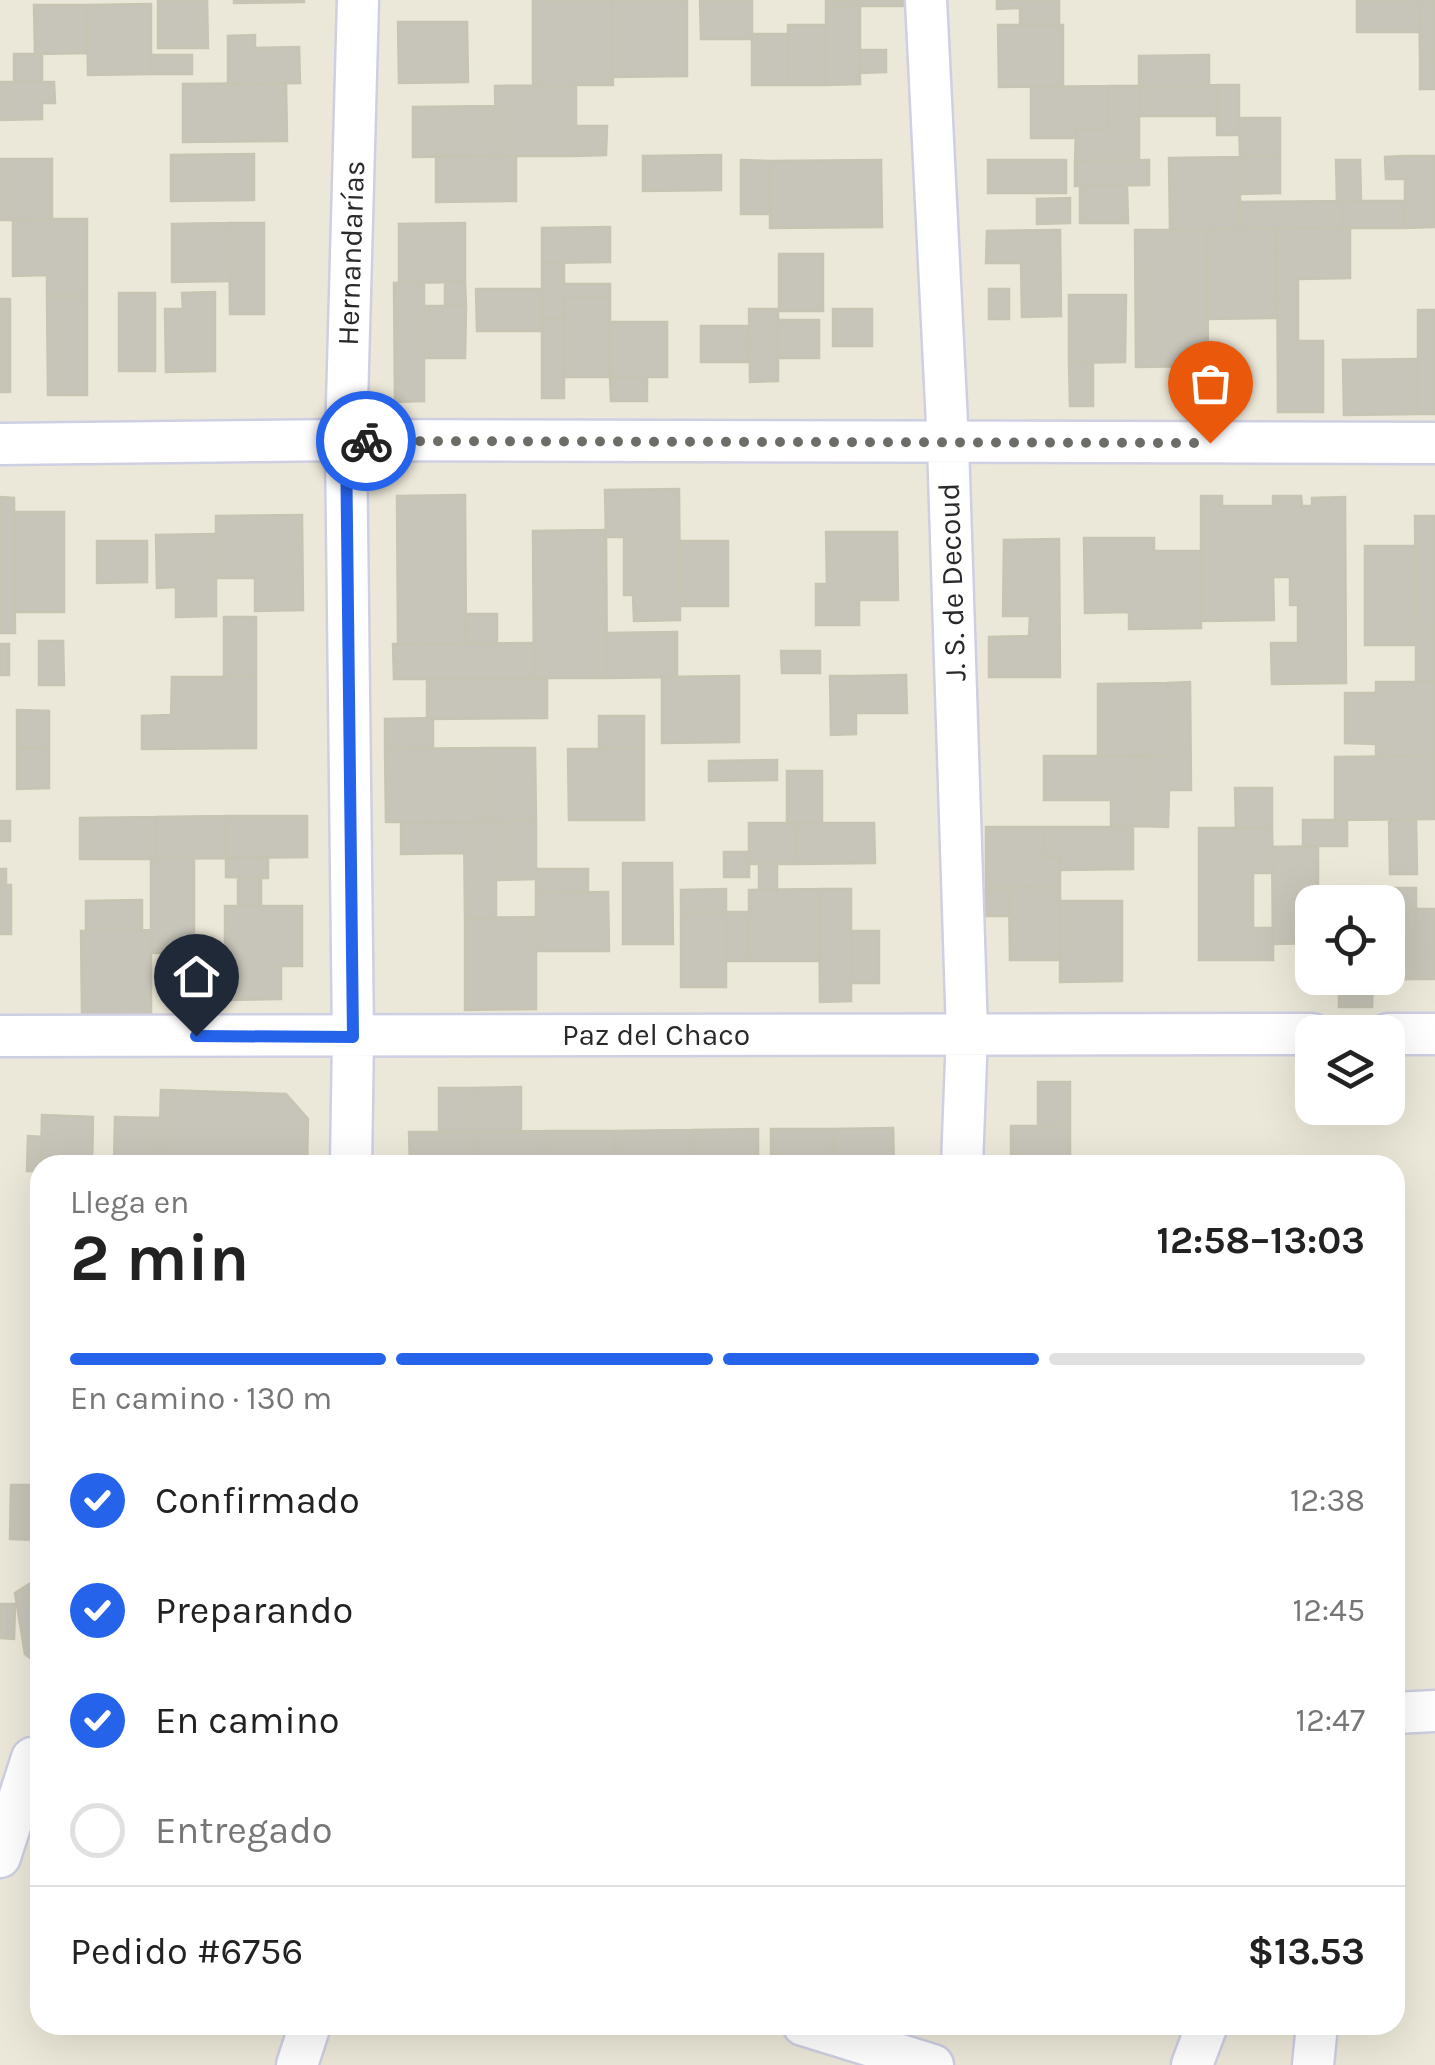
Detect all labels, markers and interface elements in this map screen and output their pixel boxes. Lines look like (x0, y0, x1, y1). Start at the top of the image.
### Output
street label: Hernandarías (330, 160, 372, 346)
pin (1168, 341, 1253, 444)
icon: bag (1183, 356, 1238, 411)
courier (316, 391, 416, 491)
icon: bike (339, 414, 394, 469)
street label: J. S. de Decoud (931, 482, 973, 682)
map controls (1295, 885, 1405, 1125)
button: locate (1295, 885, 1405, 995)
pin (154, 934, 239, 1037)
icon: home (169, 949, 224, 1004)
button: layers (1295, 1015, 1405, 1125)
street label: Paz del Chaco (562, 1017, 750, 1053)
text: Llega en (70, 1184, 189, 1221)
text: 12:58–13:03 (1156, 1218, 1365, 1263)
text: 2 min (70, 1220, 249, 1296)
text: En camino · 130 m (70, 1380, 332, 1417)
icon: check (70, 1473, 125, 1528)
text: Confirmado (155, 1478, 360, 1523)
text: 12:38 (1290, 1482, 1365, 1519)
icon: check (70, 1583, 125, 1638)
text: Preparando (155, 1588, 353, 1633)
text: 12:45 (1293, 1592, 1365, 1629)
icon: check (70, 1693, 125, 1748)
text: En camino (155, 1698, 339, 1743)
text: 12:47 (1296, 1702, 1365, 1739)
text: Entregado (155, 1808, 332, 1853)
text: Pedido #6756 (70, 1929, 303, 1974)
text: $13.53 (1248, 1929, 1365, 1974)

